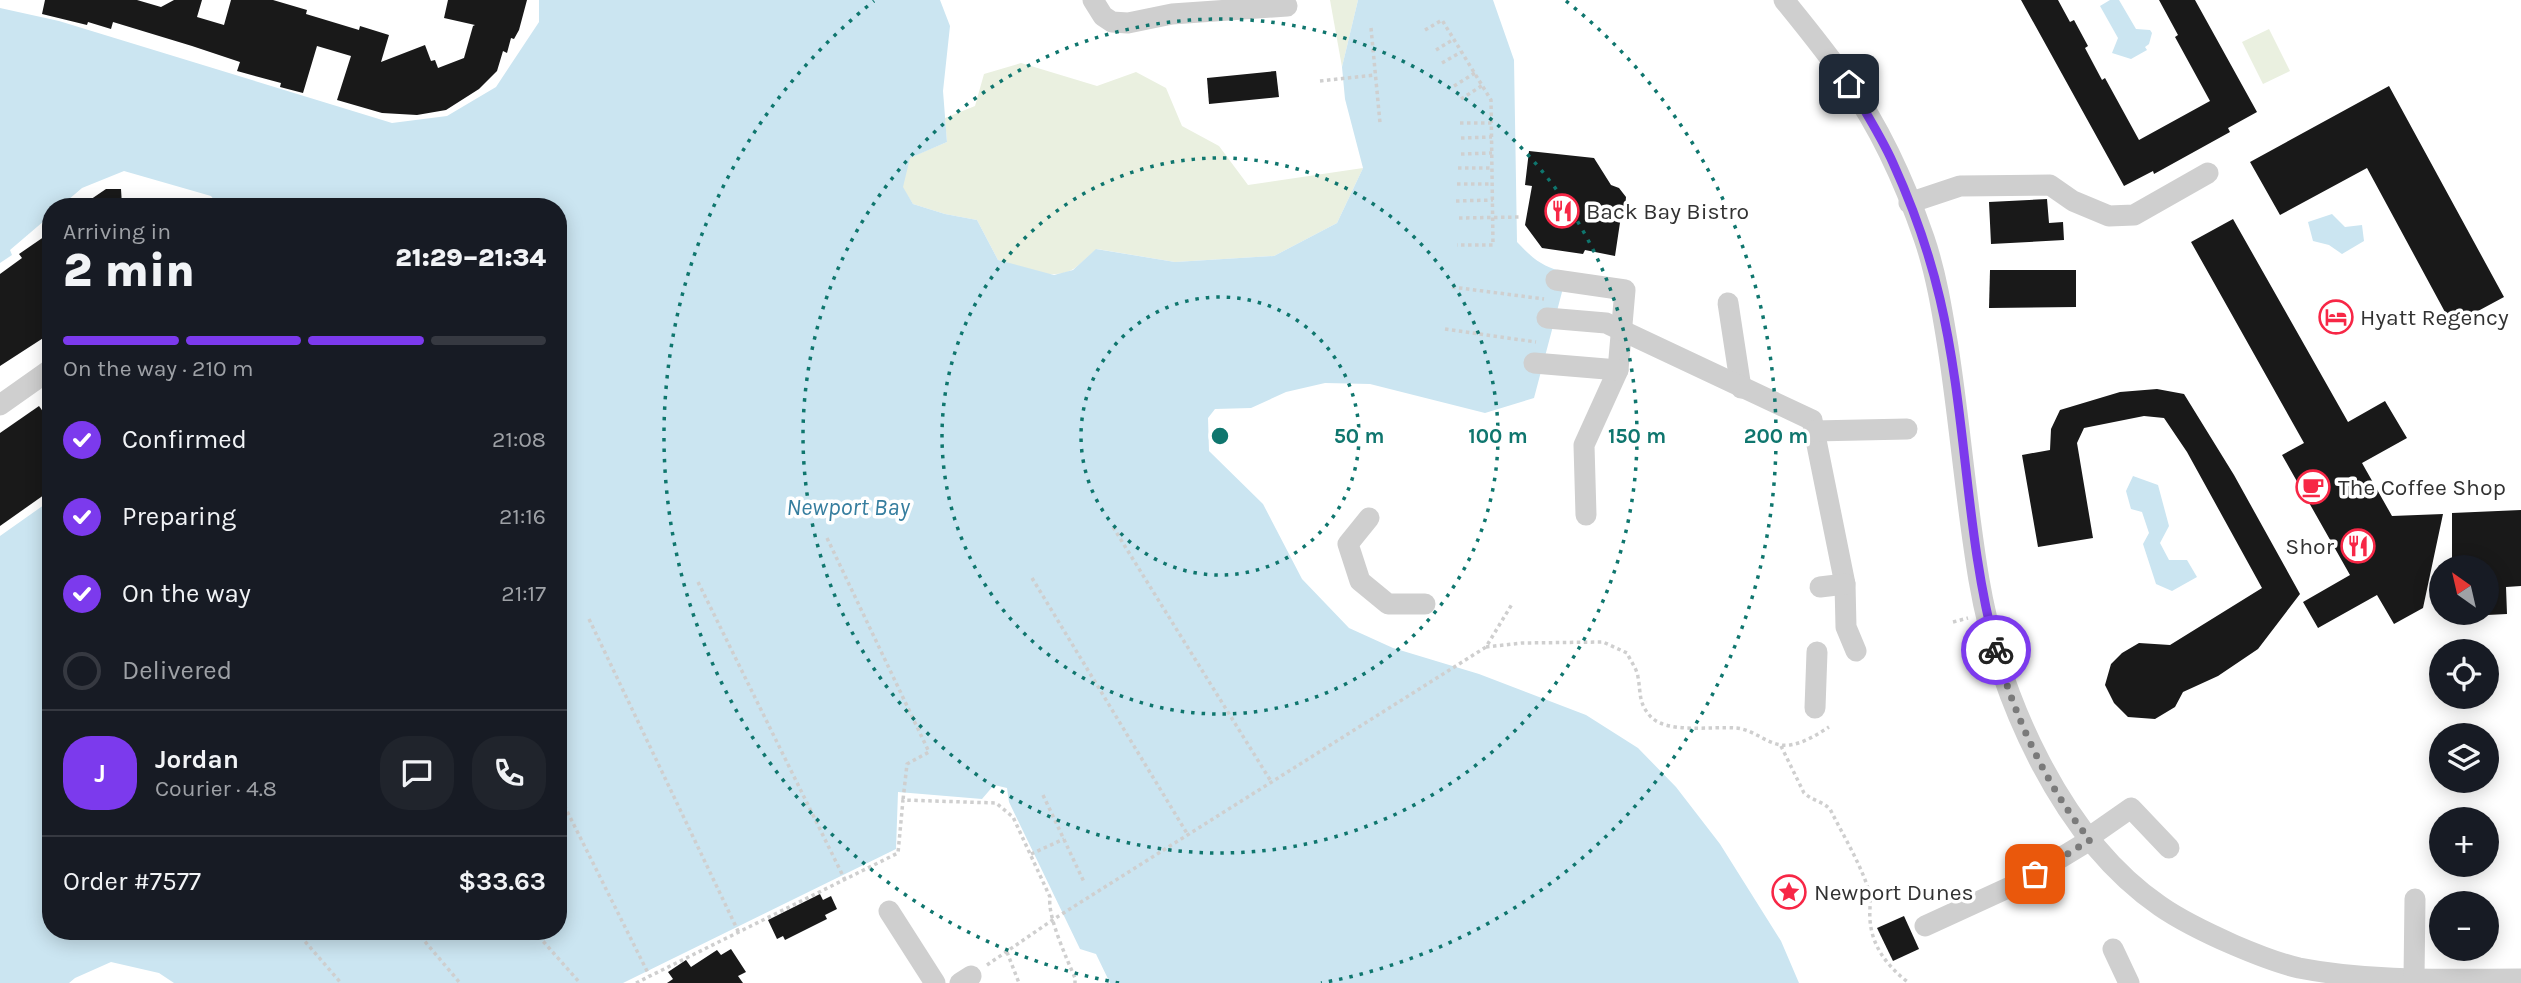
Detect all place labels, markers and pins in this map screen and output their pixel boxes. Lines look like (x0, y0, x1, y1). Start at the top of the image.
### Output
pin (1819, 54, 1879, 114)
restaurant icon: Back Bay Bistro (1543, 192, 1581, 230)
place label: Back Bay Bistro (1586, 198, 1749, 225)
hotel icon: Hyatt Regency (2317, 298, 2355, 336)
place label: Hyatt Regency (2360, 304, 2509, 331)
centre of rings (1208, 424, 1232, 448)
cafe icon: The Coffee Shop (2294, 468, 2332, 506)
place label: The Coffee Shop (2338, 474, 2506, 501)
restaurant icon: Shor (2339, 527, 2377, 565)
place label: Shor (2285, 533, 2335, 560)
pin (2005, 844, 2065, 904)
place icon: Newport Dunes (1770, 873, 1808, 911)
place label: Newport Dunes (1814, 879, 1974, 906)

